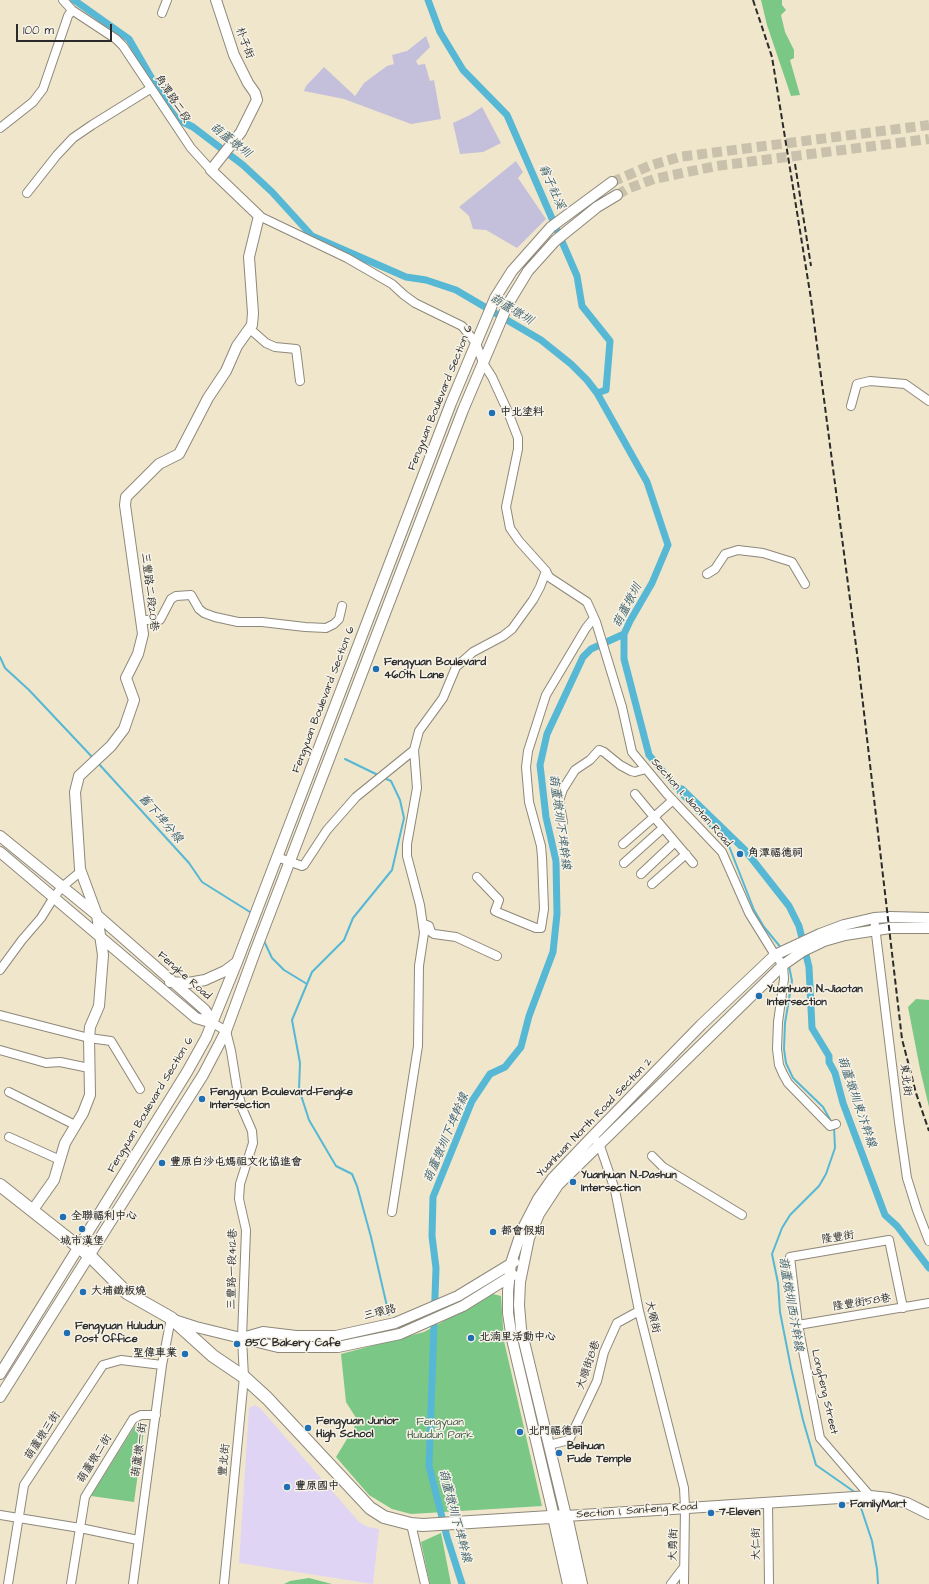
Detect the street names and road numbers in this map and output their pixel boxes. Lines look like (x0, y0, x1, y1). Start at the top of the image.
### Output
street label: 朴子街 (232, 25, 256, 61)
street label: 角潭路二段 (151, 73, 193, 125)
street label: Fengyuan Boulevard Section 6 (406, 323, 476, 473)
street label: 三豐路二段20巷 (138, 552, 160, 632)
street label: Fengyuan Boulevard Section 6 (290, 625, 358, 775)
street label: Section 1, Jiaotan Road (648, 756, 734, 850)
street label: Fengke Road (154, 949, 214, 1003)
street label: Fengyuan Boulevard Section 6 (105, 1035, 197, 1175)
street label: Yuanhuan North Road Section 2 (534, 1056, 656, 1180)
street label: 東北街 (896, 1063, 914, 1097)
street label: 三豐路一段412巷 (226, 1228, 240, 1310)
street label: 隆豐街 (821, 1229, 855, 1247)
street label: 隆豐街58巷 (832, 1292, 892, 1314)
street label: 大順街 (642, 1299, 662, 1335)
street label: 三環路 (362, 1303, 398, 1323)
street label: 大順街8巷 (574, 1339, 604, 1391)
street label: Longfeng Street (808, 1348, 840, 1436)
street label: 葫蘆墩三街 (22, 1409, 64, 1463)
street label: 葫蘆墩一街 (130, 1422, 150, 1478)
street label: 葫蘆墩二街 (75, 1432, 115, 1486)
street label: 豐北街 (217, 1443, 233, 1477)
street label: Section 1, Sanfeng Road (576, 1500, 698, 1522)
street label: 大仁街 (750, 1527, 764, 1561)
street label: 大勇街 (667, 1528, 681, 1562)

